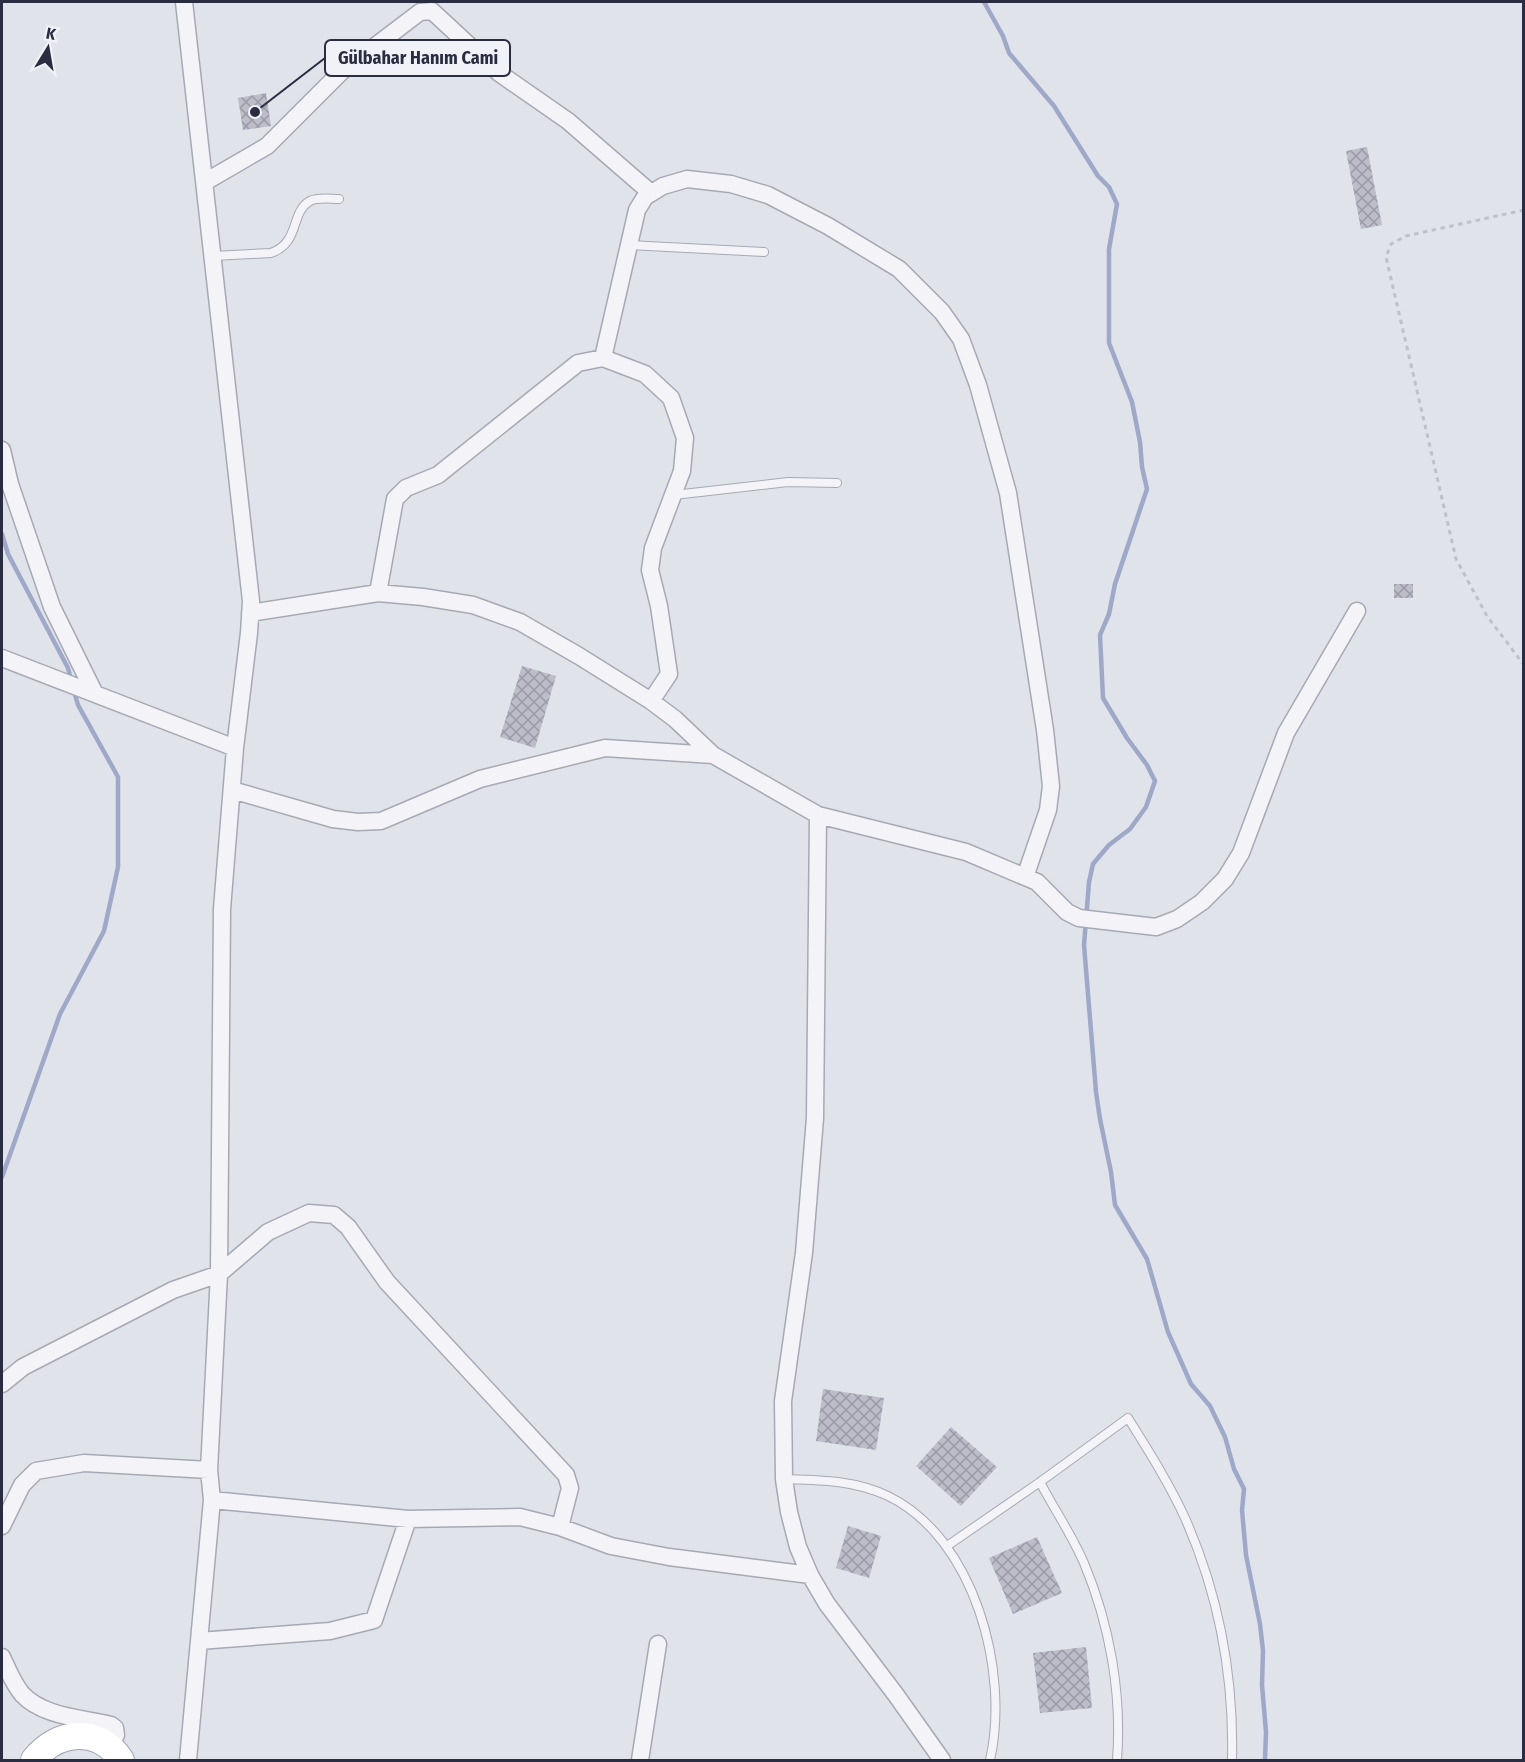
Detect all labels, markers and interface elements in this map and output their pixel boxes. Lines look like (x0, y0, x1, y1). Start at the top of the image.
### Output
north arrow (18, 18, 78, 78)
text: K (44, 24, 58, 44)
callout: Gülbahar Hanım Cami (325, 40, 510, 76)
text: Gülbahar Hanım Cami (338, 47, 498, 69)

